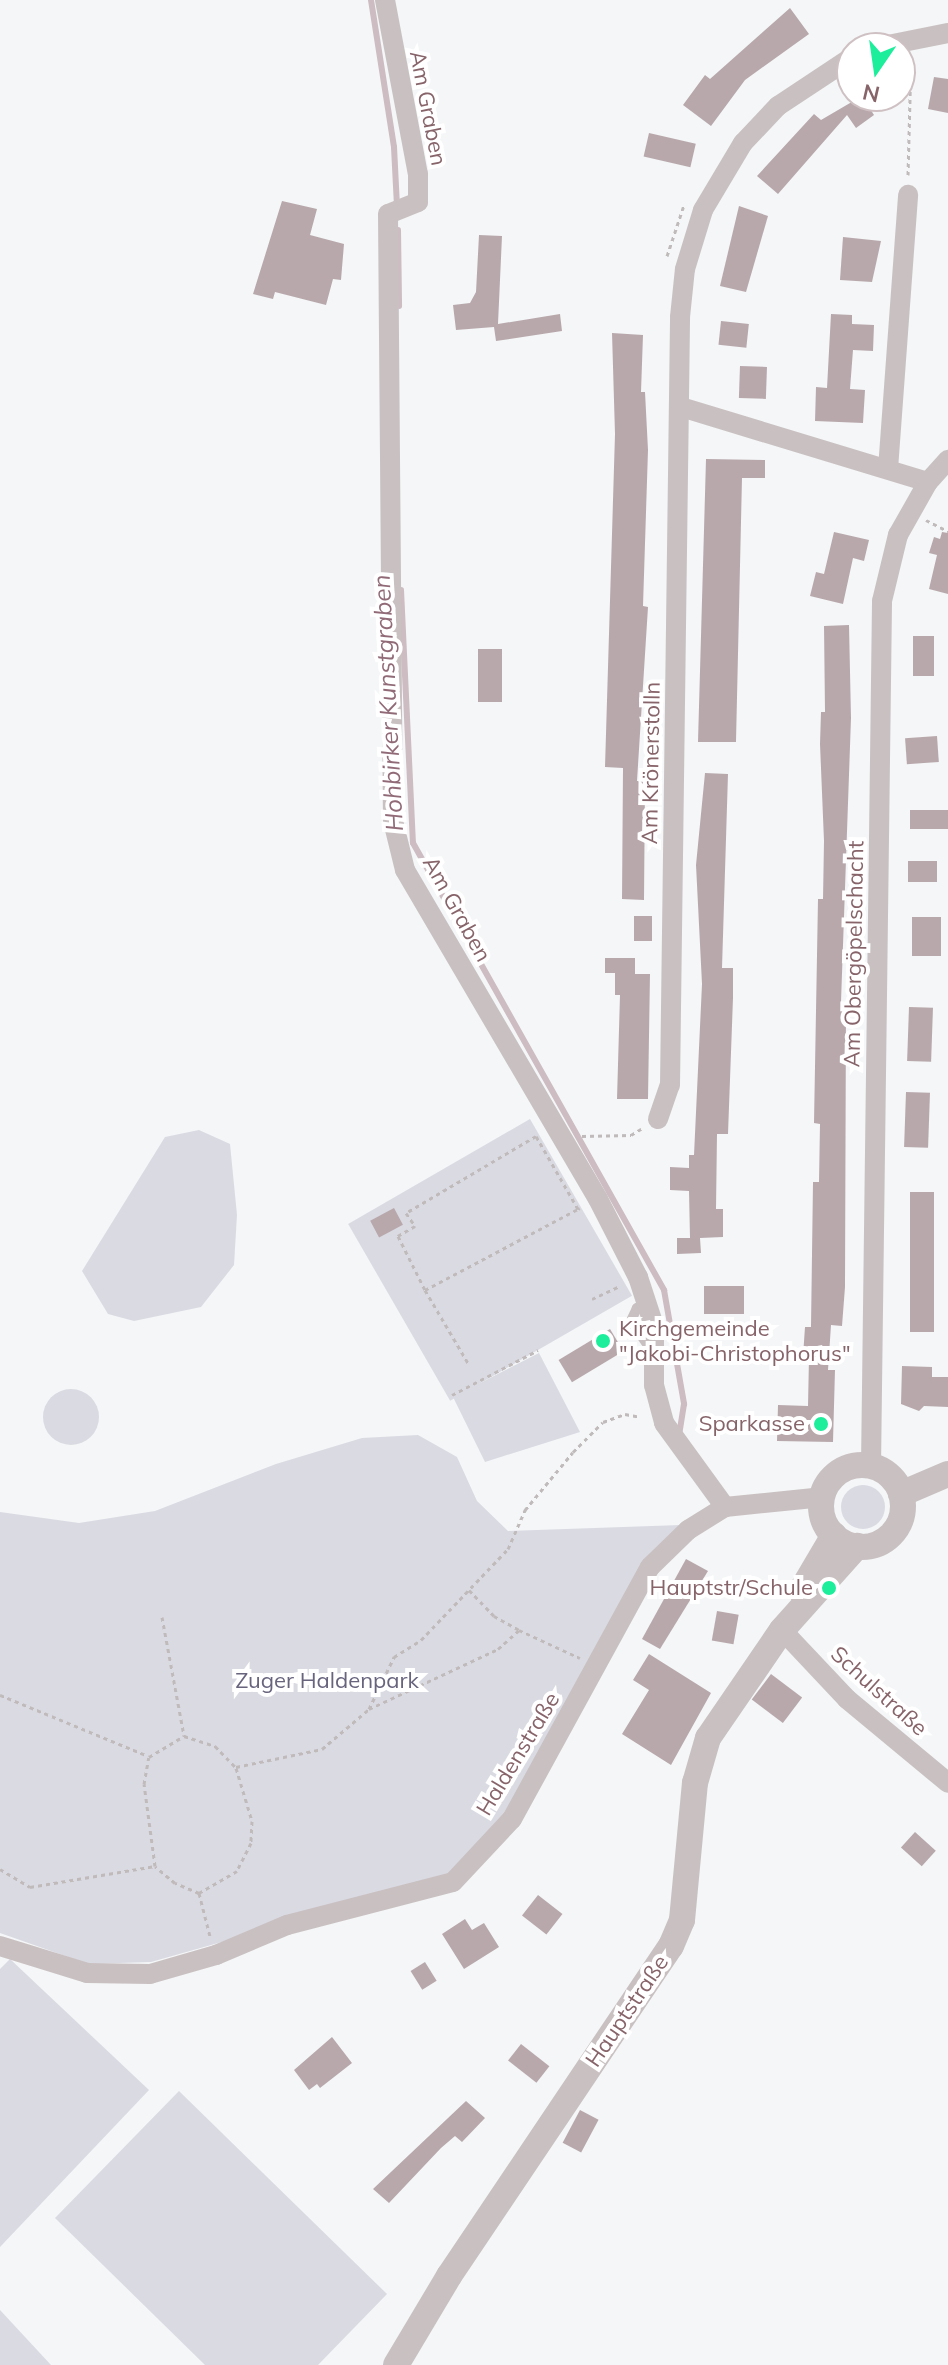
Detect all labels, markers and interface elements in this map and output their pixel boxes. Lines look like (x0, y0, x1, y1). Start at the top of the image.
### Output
north arrow (836, 32, 916, 112)
street label: Am Graben (404, 48, 452, 168)
text: N (860, 78, 882, 109)
water label: Hohbirker Kunstgraben (367, 574, 409, 832)
street label: Am Krönerstolln (636, 681, 666, 845)
street label: Am Obergöpelschacht (839, 840, 869, 1068)
street label: Am Graben (417, 852, 497, 966)
place label: Kirchgemeinde "Jakobi-Christophorus" (619, 1315, 851, 1366)
marker: Kirchgemeinde "Jakobi-Christophorus" (594, 1332, 612, 1350)
place label: Sparkasse (699, 1411, 805, 1437)
marker: Sparkasse (812, 1415, 830, 1433)
place label: Hauptstr/Schule (650, 1575, 813, 1601)
marker: Hauptstr/Schule (820, 1579, 838, 1597)
street label: Schulstraße (825, 1641, 933, 1741)
park label: Zuger Haldenpark (235, 1668, 419, 1694)
street label: Haldenstraße (471, 1688, 565, 1820)
street label: Hauptstraße (580, 1950, 674, 2072)

